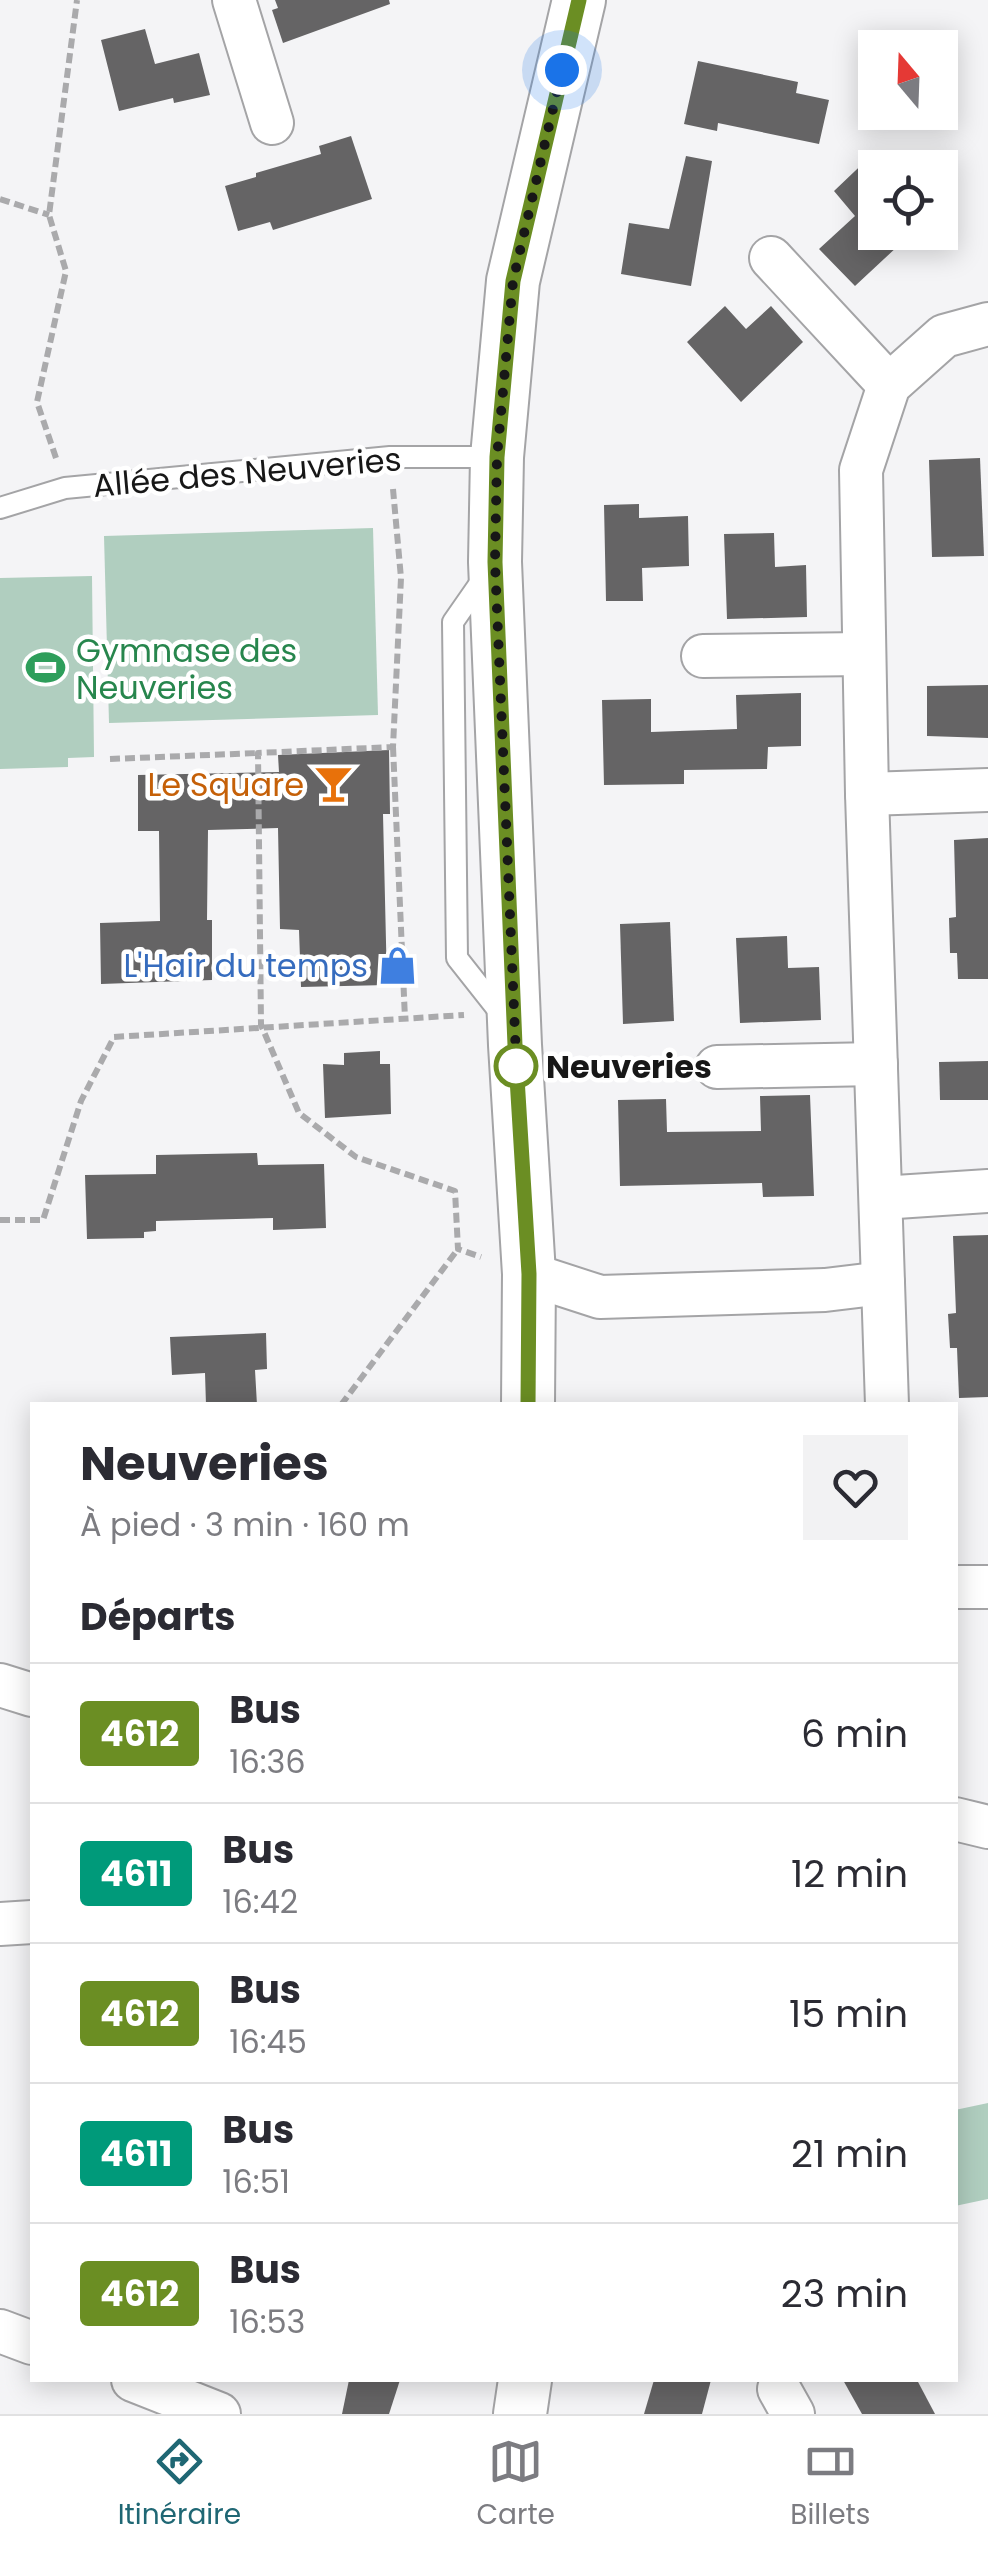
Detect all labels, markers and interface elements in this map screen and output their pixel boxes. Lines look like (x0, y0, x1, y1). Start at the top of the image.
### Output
north arrow (858, 30, 958, 130)
map controls (858, 30, 958, 250)
your location (537, 45, 587, 95)
button: locate (858, 150, 958, 250)
street label: Allée des Neuveries (91, 436, 403, 508)
place label: Gymnase des Neuveries (76, 628, 297, 710)
sports icon: Gymnase des Neuveries (25, 647, 67, 689)
place label: Le Square (147, 762, 304, 807)
bar icon: Le Square (313, 763, 355, 805)
place label: L'Hair du temps (124, 943, 368, 988)
shop icon: L'Hair du temps (377, 944, 419, 986)
place label: Neuveries (546, 1044, 712, 1089)
marker: Neuveries (495, 1045, 537, 1087)
text: Neuveries (80, 1430, 329, 1497)
button: heart (803, 1435, 908, 1540)
text: À pied · 3 min · 160 m (80, 1502, 410, 1547)
text: Départs (80, 1590, 236, 1643)
text: Bus (229, 1683, 301, 1736)
text: 6 min (801, 1707, 908, 1760)
text: 4612 (100, 1709, 179, 1758)
text: 16:36 (229, 1739, 306, 1784)
text: Bus (222, 1823, 294, 1876)
text: 12 min (791, 1847, 908, 1900)
text: 4611 (100, 1849, 172, 1898)
text: 16:42 (222, 1879, 298, 1924)
text: Bus (229, 1963, 301, 2016)
text: 15 min (789, 1987, 908, 2040)
text: 4612 (100, 1989, 179, 2038)
text: 16:45 (229, 2019, 307, 2064)
text: Bus (222, 2103, 294, 2156)
text: 21 min (791, 2127, 908, 2180)
text: 4611 (100, 2129, 172, 2178)
text: 16:51 (222, 2159, 290, 2204)
text: Bus (229, 2243, 301, 2296)
text: 23 min (781, 2267, 908, 2320)
text: 4612 (100, 2269, 179, 2318)
text: 16:53 (229, 2299, 305, 2344)
tab: Itinéraire (118, 2434, 241, 2536)
tab: Carte (476, 2434, 555, 2536)
tab: Billets (790, 2434, 870, 2536)

